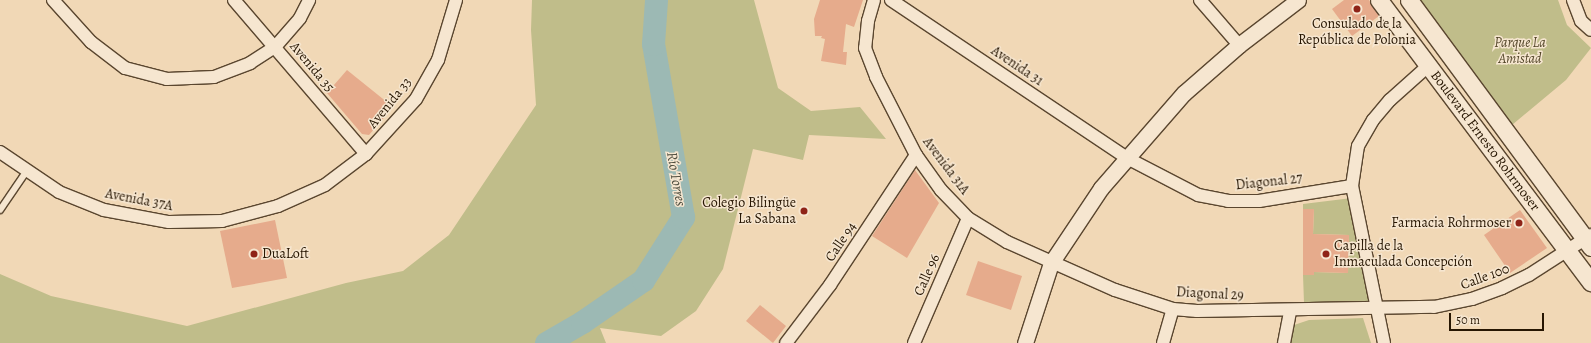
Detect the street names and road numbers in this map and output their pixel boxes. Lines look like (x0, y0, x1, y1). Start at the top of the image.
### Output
street label: Avenida 35 (286, 38, 338, 96)
street label: Avenida 31 (988, 42, 1046, 90)
street label: Boulevard Ernesto Rohrmoser (1427, 67, 1543, 215)
street label: Avenida 33 (365, 74, 415, 132)
street label: Avenida 31A (919, 134, 973, 198)
street label: Diagonal 27 (1235, 170, 1303, 194)
street label: Avenida 37A (104, 185, 174, 215)
street label: Calle 94 (822, 219, 860, 265)
street label: Calle 96 (910, 251, 944, 299)
street label: Calle 100 (1458, 260, 1512, 294)
street label: Diagonal 29 (1176, 284, 1244, 304)

